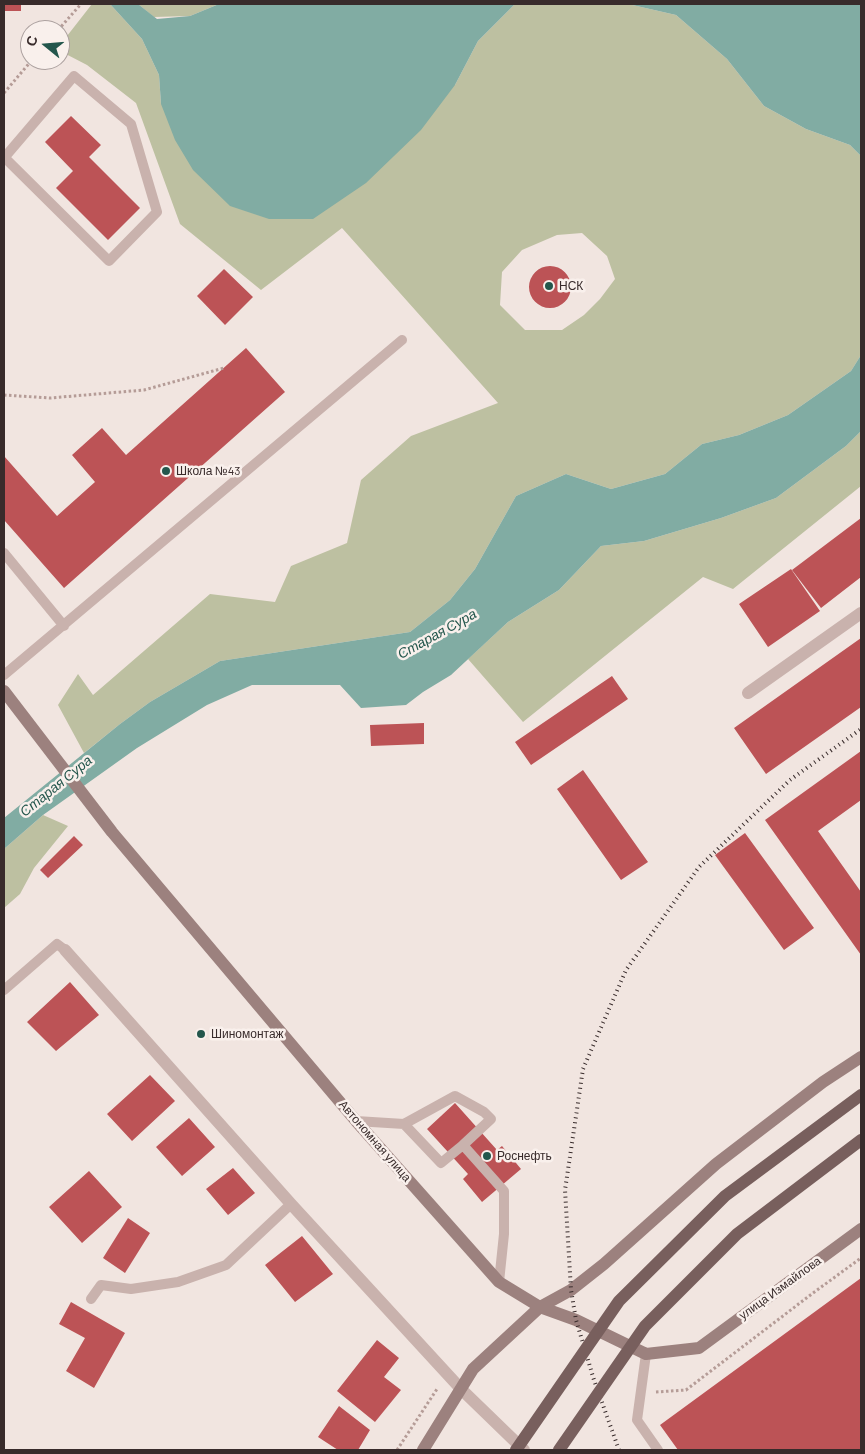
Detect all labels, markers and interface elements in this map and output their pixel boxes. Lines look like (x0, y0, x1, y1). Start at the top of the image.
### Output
north arrow (20, 20, 70, 70)
text: С (22, 33, 41, 48)
place label: НСК (559, 279, 583, 293)
marker: НСК (543, 280, 555, 292)
place label: Школа №43 (176, 464, 241, 478)
marker: Школа №43 (160, 465, 172, 477)
water label: Старая Сура (395, 605, 479, 663)
water label: Старая Сура (17, 752, 95, 820)
place label: Шиномонтаж (211, 1027, 284, 1041)
marker: Шиномонтаж (195, 1028, 207, 1040)
street label: Автономная улица (336, 1097, 414, 1185)
place label: Роснефть (497, 1149, 552, 1163)
marker: Роснефть (481, 1150, 493, 1162)
street label: улица Измайлова (736, 1253, 824, 1323)

